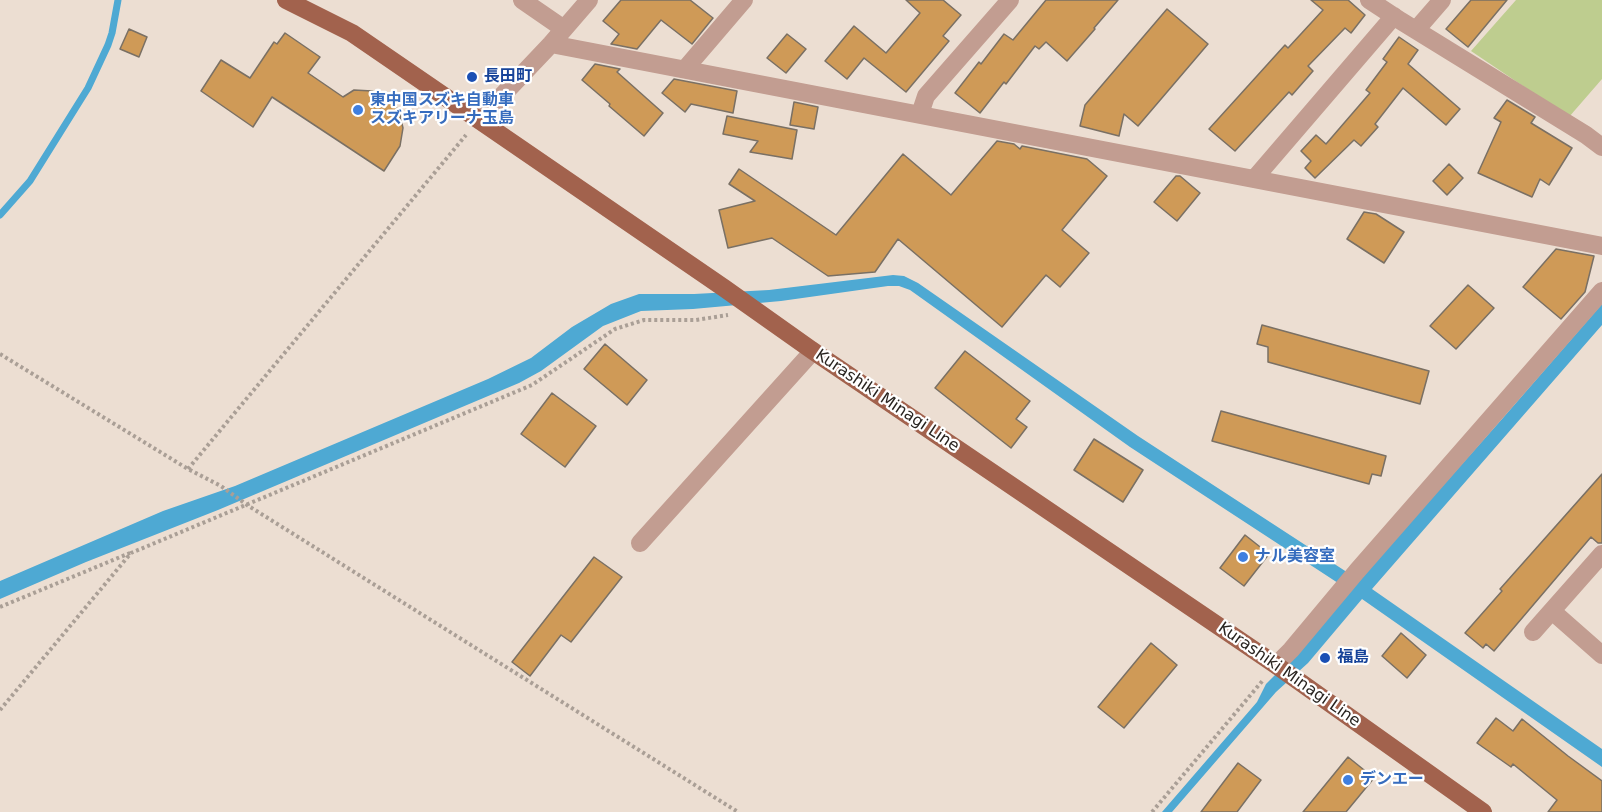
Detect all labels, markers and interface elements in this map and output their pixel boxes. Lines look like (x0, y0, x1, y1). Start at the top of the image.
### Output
place label: 長田町 (484, 67, 532, 87)
marker: 長田町 (465, 70, 479, 84)
place label: 東中国スズキ自動車 スズキアリーナ玉島 (370, 91, 514, 129)
marker: 東中国スズキ自動車 スズキアリーナ玉島 (351, 103, 365, 117)
street label: Kurashiki Minagi Line (812, 346, 962, 456)
place label: ナル美容室 (1255, 547, 1335, 567)
marker: ナル美容室 (1236, 550, 1250, 564)
street label: Kurashiki Minagi Line (1214, 619, 1364, 731)
place label: 福島 (1337, 648, 1369, 668)
marker: 福島 (1318, 651, 1332, 665)
place label: デンエー (1360, 770, 1424, 790)
marker: デンエー (1341, 773, 1355, 787)

